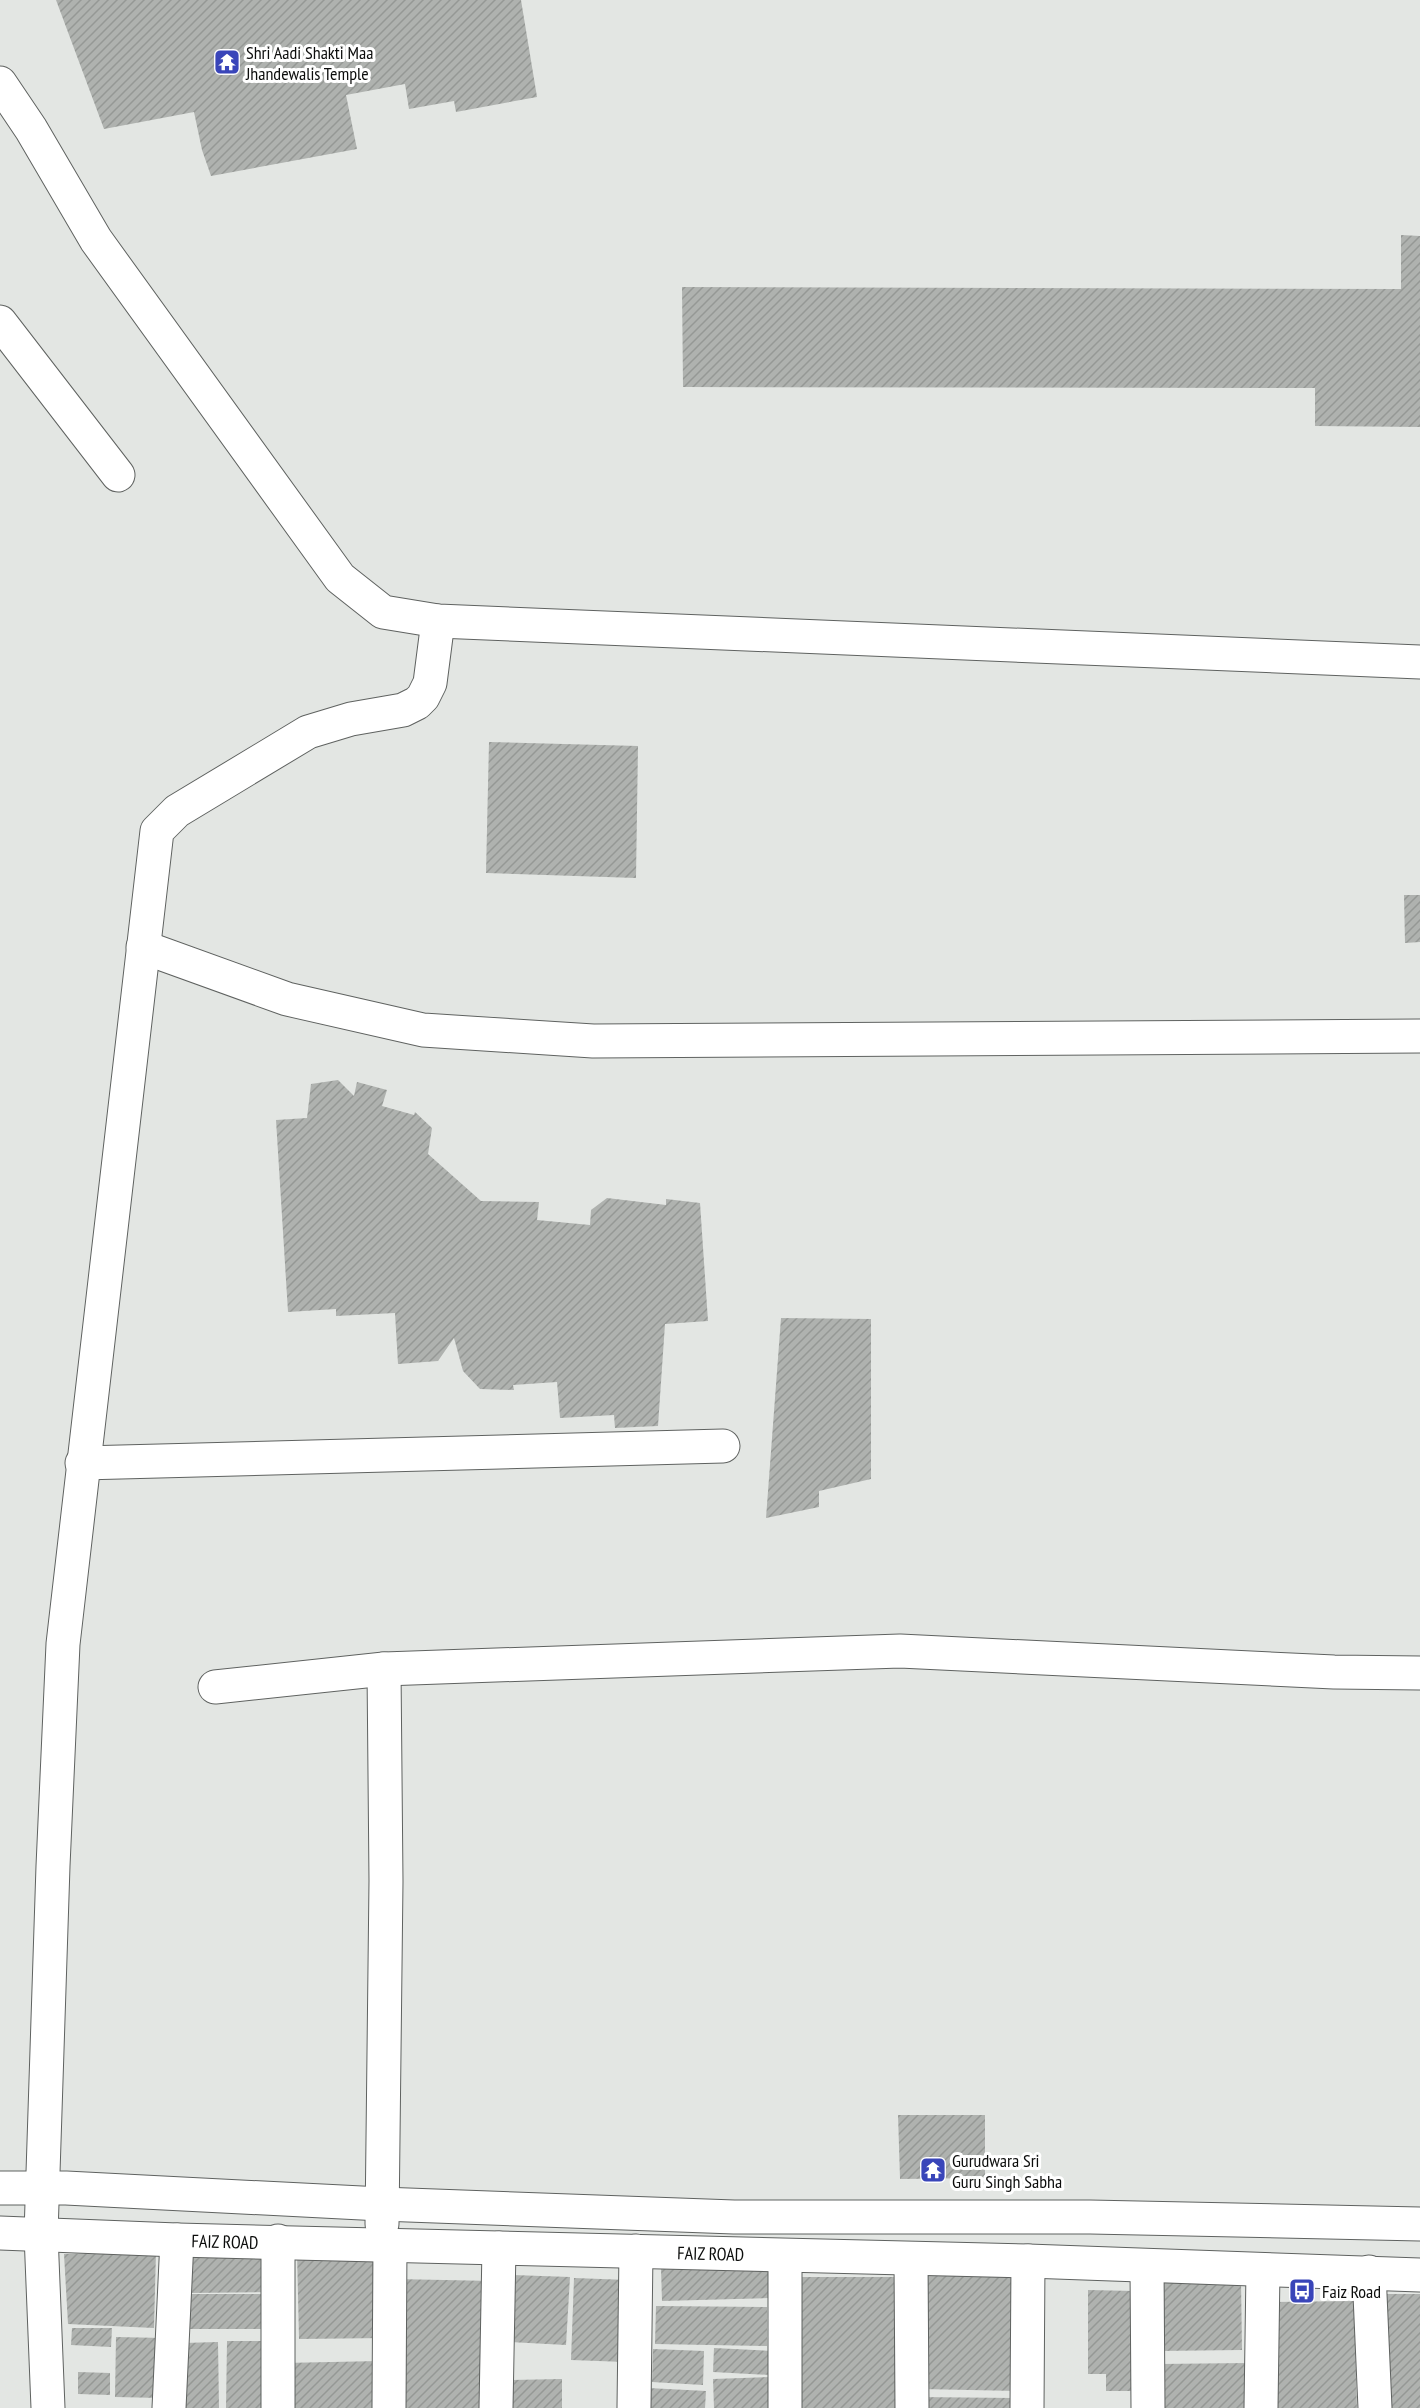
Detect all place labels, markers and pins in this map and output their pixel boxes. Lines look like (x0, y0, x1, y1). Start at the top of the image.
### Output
place label: Shri Aadi Shakti Maa Jhandewalis Temple (245, 41, 373, 85)
temple icon: Shri Aadi Shakti Maa Jhandewalis Temple (212, 47, 242, 77)
place label: Gurudwara Sri Guru Singh Sabha (952, 2149, 1062, 2193)
temple icon: Gurudwara Sri Guru Singh Sabha (918, 2155, 948, 2185)
bus stop icon: Faiz Road (1287, 2276, 1317, 2306)
place label: Faiz Road (1322, 2280, 1381, 2303)

